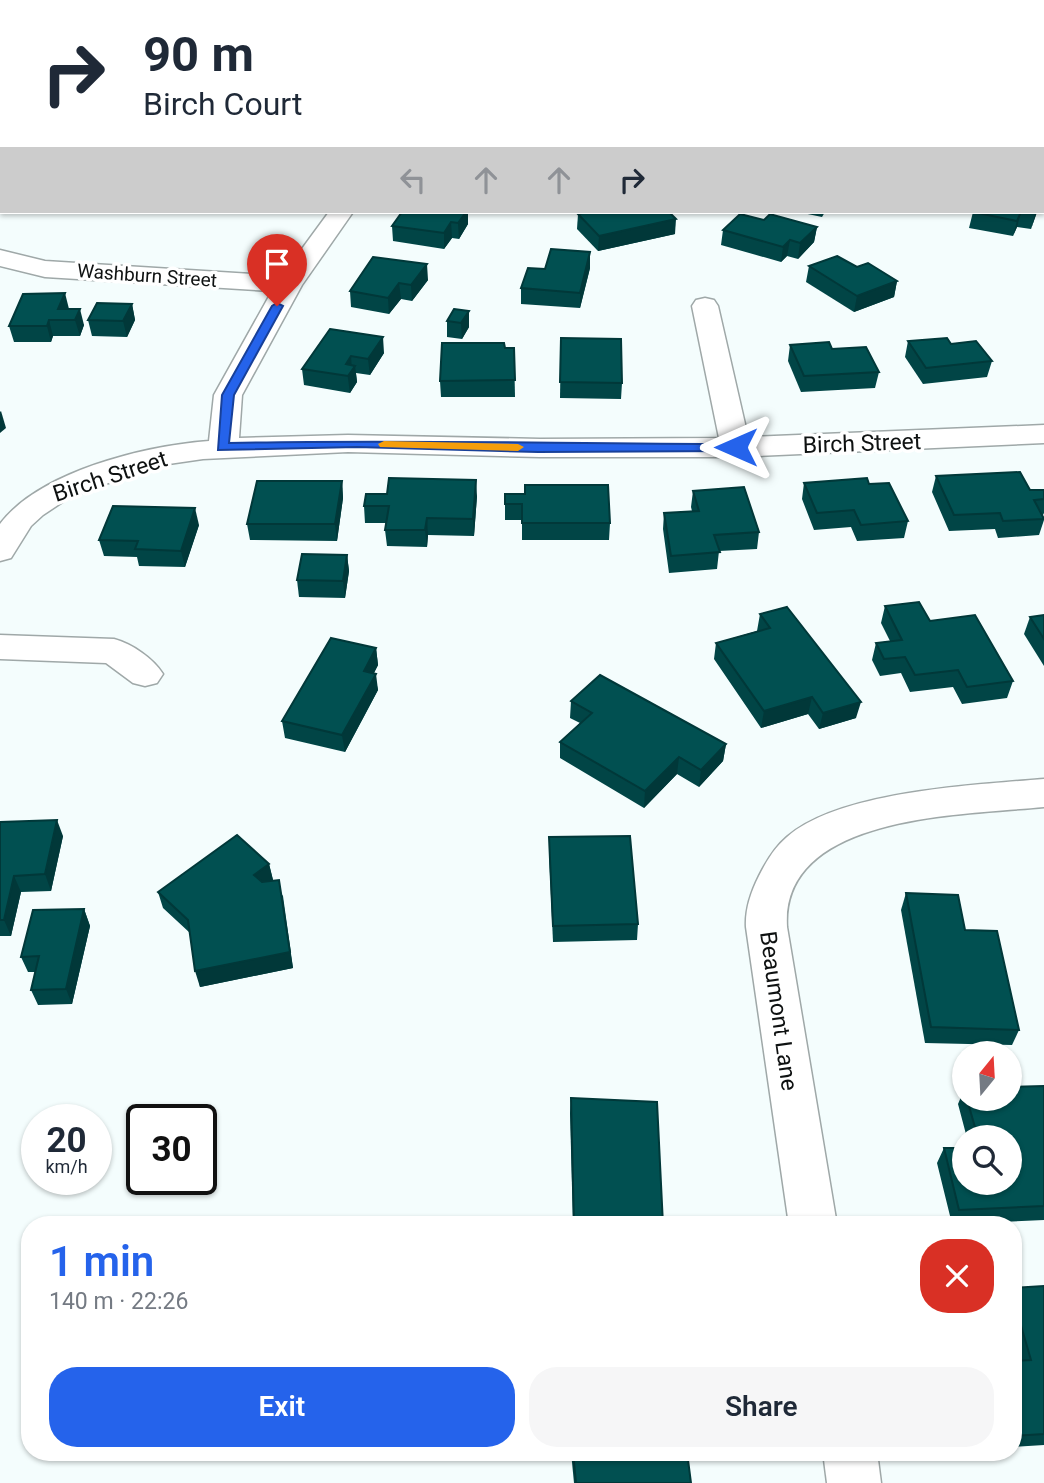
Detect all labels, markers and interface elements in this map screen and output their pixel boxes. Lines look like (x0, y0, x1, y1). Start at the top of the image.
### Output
text: 90 m (143, 26, 254, 83)
icon: right (28, 28, 119, 119)
text: Birch Court (143, 85, 302, 123)
icon: left (394, 161, 432, 199)
icon: ahead (467, 161, 505, 199)
icon: ahead (540, 161, 578, 199)
icon: right (613, 161, 651, 199)
pin (247, 234, 307, 306)
icon: arrive (258, 245, 296, 283)
street label: Washburn Street (76, 259, 218, 292)
position arrow (699, 410, 773, 484)
street label: Birch Street (802, 428, 922, 459)
street label: Birch Street (50, 445, 171, 508)
street label: Beaumont Lane (754, 930, 803, 1093)
north arrow (952, 1041, 1022, 1111)
map controls (952, 1041, 1022, 1195)
speed limit sign: 30 (126, 1104, 217, 1195)
text: 20 (46, 1120, 87, 1161)
button: search (952, 1125, 1022, 1195)
text: km/h (45, 1156, 88, 1177)
text: 1 min (49, 1237, 154, 1286)
button: close (920, 1239, 994, 1313)
text: 140 m · 22:26 (49, 1288, 188, 1315)
button: Exit (49, 1367, 515, 1447)
button: Share (529, 1367, 994, 1447)

